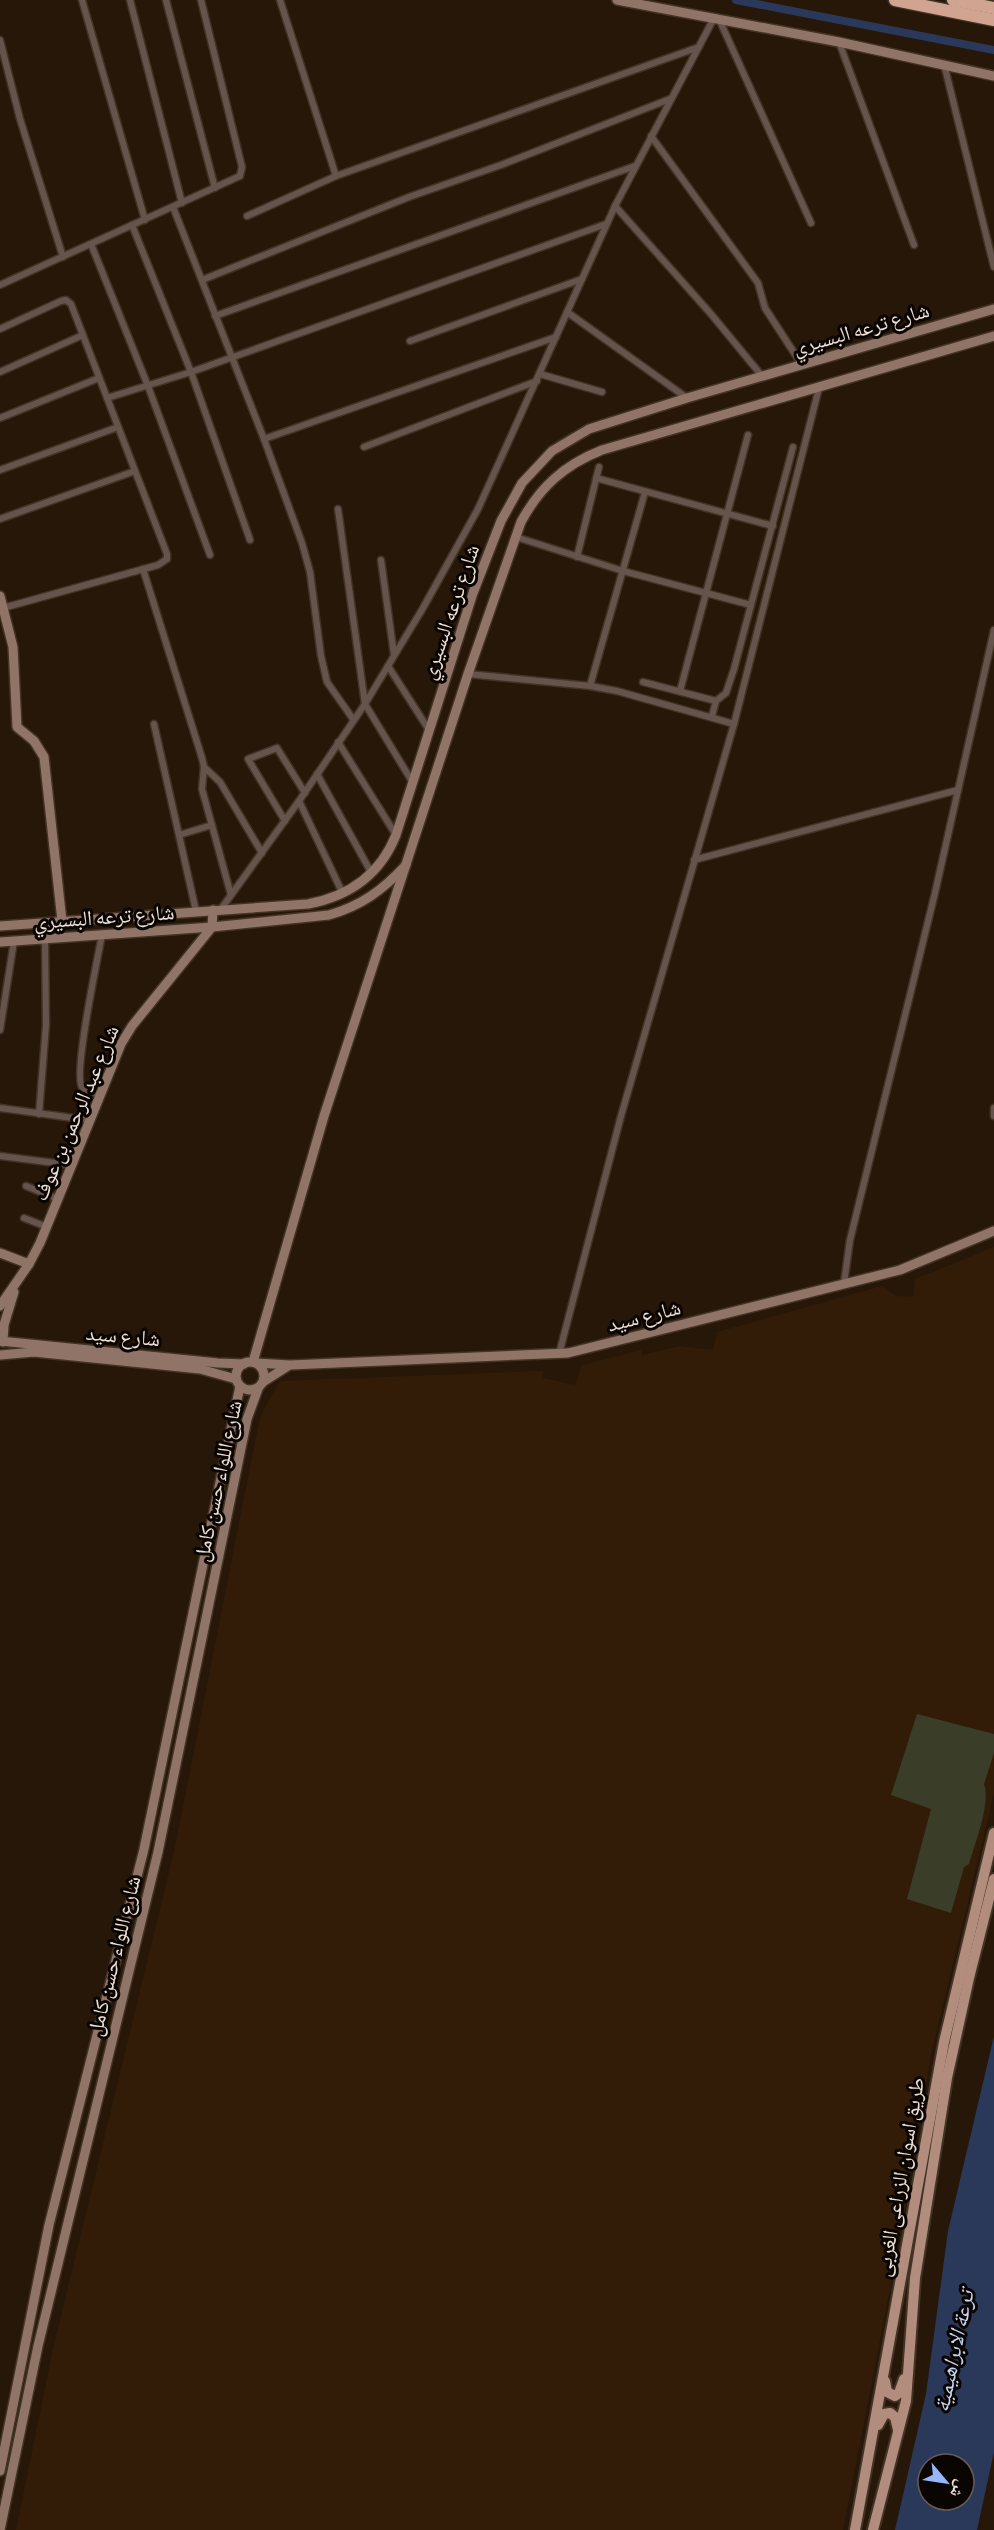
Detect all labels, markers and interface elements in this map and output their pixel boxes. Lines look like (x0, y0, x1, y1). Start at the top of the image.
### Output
street label: شارع ترعه البسيري (790, 298, 933, 364)
street label: شارع ترعه البسيري (416, 541, 488, 684)
street label: شارع ترعه البسيري (33, 900, 175, 938)
street label: شارع عبد الرحمن بن عوف (28, 1022, 125, 1205)
street label: شارع سيد (605, 1295, 683, 1338)
street label: شارع سيد (85, 1321, 161, 1352)
street label: شارع اللواء حسن كامل (189, 1398, 248, 1564)
street label: شارع اللواء حسن كامل (83, 1873, 146, 2039)
street label: طريق اسوان الزراعى الغربى (871, 2075, 930, 2279)
water label: ترعة الابراهيمية (928, 2284, 981, 2415)
north arrow (916, 2452, 976, 2512)
text: ش (945, 2477, 970, 2501)

